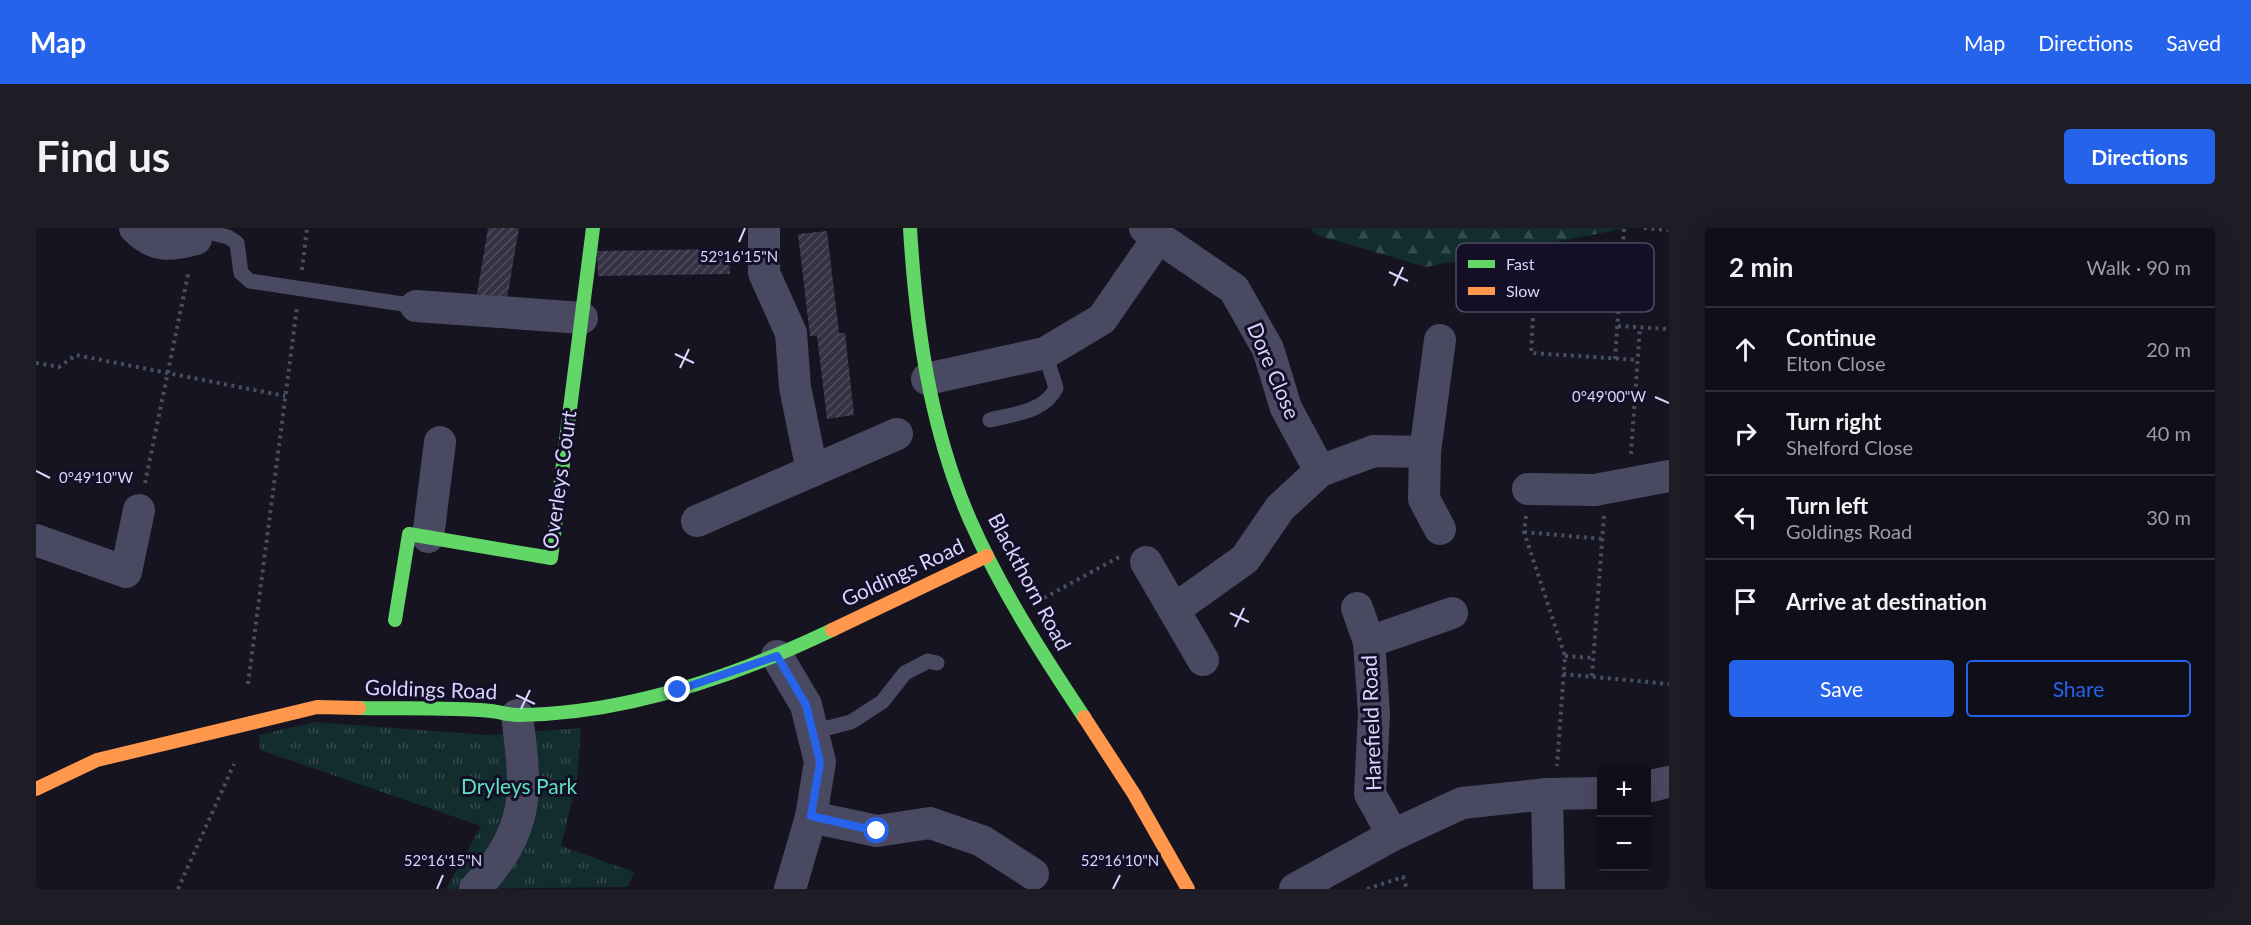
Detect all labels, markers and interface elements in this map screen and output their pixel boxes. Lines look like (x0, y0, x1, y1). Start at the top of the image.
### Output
text: Map (30, 25, 86, 59)
text: Map (1964, 30, 2005, 55)
text: Directions (2038, 30, 2133, 55)
text: Saved (2166, 30, 2221, 55)
button: Directions (2064, 129, 2215, 184)
text: Find us (36, 131, 170, 181)
legend (1456, 243, 1654, 312)
text: 52°16'15"N (700, 247, 778, 265)
text: 2 min (1729, 251, 1793, 283)
text: Fast (1506, 254, 1535, 273)
text: Walk · 90 m (2086, 255, 2191, 279)
text: Slow (1506, 281, 1540, 300)
street label: Dore Close (1243, 318, 1306, 422)
text: Continue (1786, 324, 1876, 351)
icon: ahead (1729, 333, 1762, 366)
text: 20 m (2146, 337, 2191, 361)
text: Elton Close (1786, 351, 1886, 375)
text: 0°49'00"W (1572, 387, 1646, 405)
text: Turn right (1786, 408, 1881, 435)
street label: Overleys Court (536, 409, 581, 551)
icon: right (1729, 417, 1762, 450)
text: 40 m (2146, 421, 2191, 445)
text: Shelford Close (1786, 435, 1913, 459)
text: 0°49'10"W (59, 468, 133, 486)
text: Turn left (1786, 492, 1868, 519)
icon: left (1729, 501, 1762, 534)
text: 30 m (2146, 505, 2191, 529)
street label: Blackthorn Road (984, 508, 1077, 654)
text: Goldings Road (1786, 519, 1912, 543)
street label: Goldings Road (837, 532, 968, 611)
icon: arrive (1729, 585, 1762, 618)
text: Arrive at destination (1786, 588, 1987, 615)
street label: Harefield Road (1356, 655, 1385, 792)
button: Save (1729, 660, 1954, 717)
button: Share (1966, 660, 2191, 717)
street label: Goldings Road (364, 674, 498, 703)
route end (664, 676, 690, 702)
map controls (1597, 763, 1651, 871)
button: + (1597, 763, 1651, 817)
park label: Dryleys Park (461, 773, 577, 798)
route start (863, 817, 889, 843)
button: − (1597, 817, 1651, 871)
text: 52°16'15"N (404, 851, 482, 869)
text: 52°16'10"N (1081, 851, 1159, 869)

